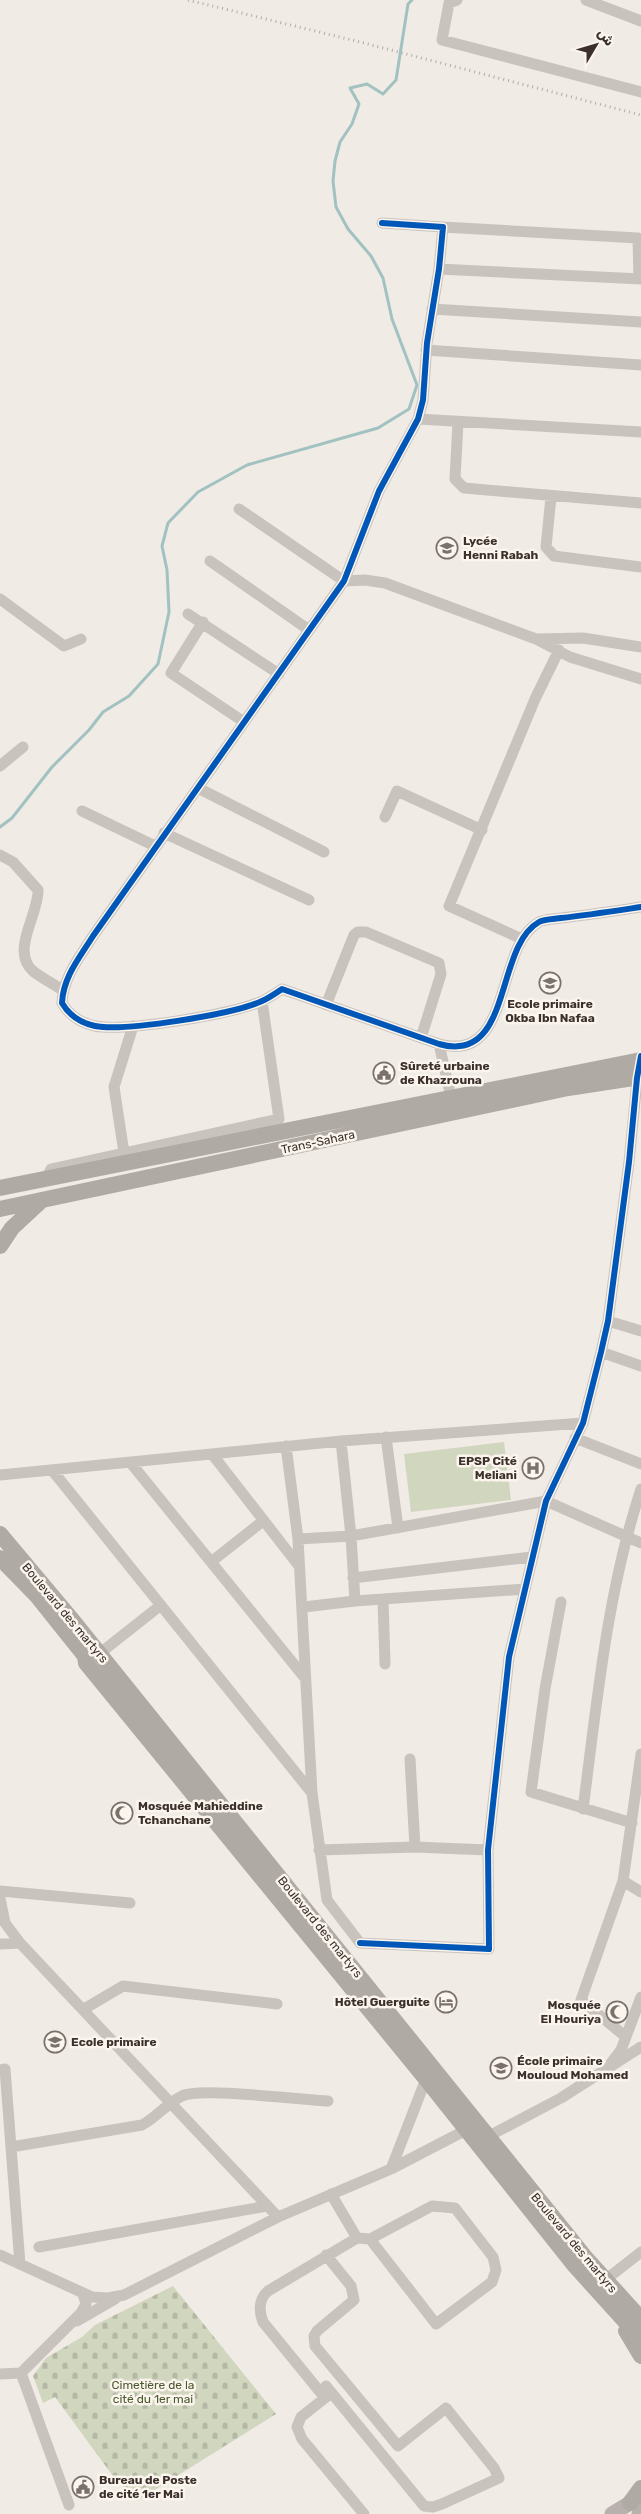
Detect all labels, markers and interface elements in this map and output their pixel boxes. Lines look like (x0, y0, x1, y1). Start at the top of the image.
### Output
north arrow (571, 20, 621, 70)
text: ش (594, 25, 618, 50)
place label: Lycée Henni Rabah (463, 534, 539, 562)
school or university icon: Lycée Henni Rabah (435, 536, 459, 560)
school or university icon: Ecole primaire Okba Ibn Nafaa (538, 971, 562, 995)
place label: Ecole primaire Okba Ibn Nafaa (505, 997, 595, 1025)
place label: Sûreté urbaine de Khazrouna (400, 1059, 490, 1087)
public building icon: Sûreté urbaine de Khazrouna (372, 1061, 396, 1085)
street label: Trans-Sahara (280, 1127, 356, 1157)
place label: EPSP Cité Meliani (458, 1454, 517, 1482)
hospital icon: EPSP Cité Meliani (521, 1456, 545, 1480)
street label: Boulevard des martyrs (19, 1560, 111, 1666)
place label: Mosquée Mahieddine Tchanchane (138, 1799, 263, 1827)
mosque icon: Mosquée Mahieddine Tchanchane (110, 1801, 134, 1825)
street label: Boulevard des martyrs (275, 1874, 365, 1980)
hotel icon: Hôtel Guerguite (434, 1990, 458, 2014)
place label: Hôtel Guerguite (335, 1995, 430, 2009)
place label: Mosquée El Houriya (541, 1998, 601, 2026)
mosque icon: Mosquée El Houriya (605, 2000, 629, 2024)
school or university icon: Ecole primaire (43, 2030, 67, 2054)
place label: Ecole primaire (71, 2035, 157, 2049)
place label: École primaire Mouloud Mohamed (517, 2054, 628, 2082)
school or university icon: École primaire Mouloud Mohamed (489, 2056, 513, 2080)
street label: Boulevard des martyrs (528, 2190, 620, 2296)
park label: Cimetière de la cité du 1er mai (111, 2378, 195, 2406)
place label: Bureau de Poste de cité 1er Mai (99, 2473, 197, 2501)
public building icon: Bureau de Poste de cité 1er Mai (71, 2475, 95, 2499)

